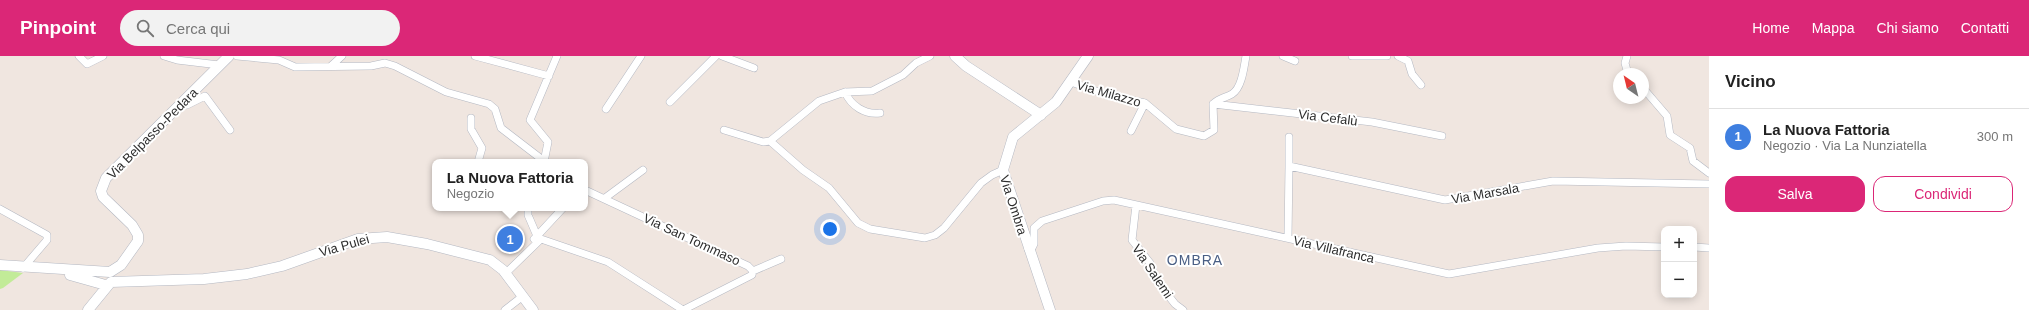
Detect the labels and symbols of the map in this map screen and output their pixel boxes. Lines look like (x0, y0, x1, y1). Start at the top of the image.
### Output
north arrow (1613, 68, 1649, 104)
street label: Via Milazzo (1075, 77, 1143, 110)
street label: Via Belpasso-Pedara (104, 84, 201, 182)
street label: Via Cefalù (1297, 106, 1359, 129)
street label: Via Ombra (997, 173, 1030, 238)
street label: Via Marsala (1450, 180, 1521, 207)
street label: Via San Tommaso (641, 210, 743, 268)
your location (820, 219, 840, 239)
pin: 1 (497, 224, 523, 254)
street label: Via Pulei (318, 231, 371, 260)
street label: Via Villafranca (1292, 233, 1377, 266)
street label: Via Salemi (1129, 241, 1176, 301)
district label: OMBRA (1167, 252, 1223, 268)

